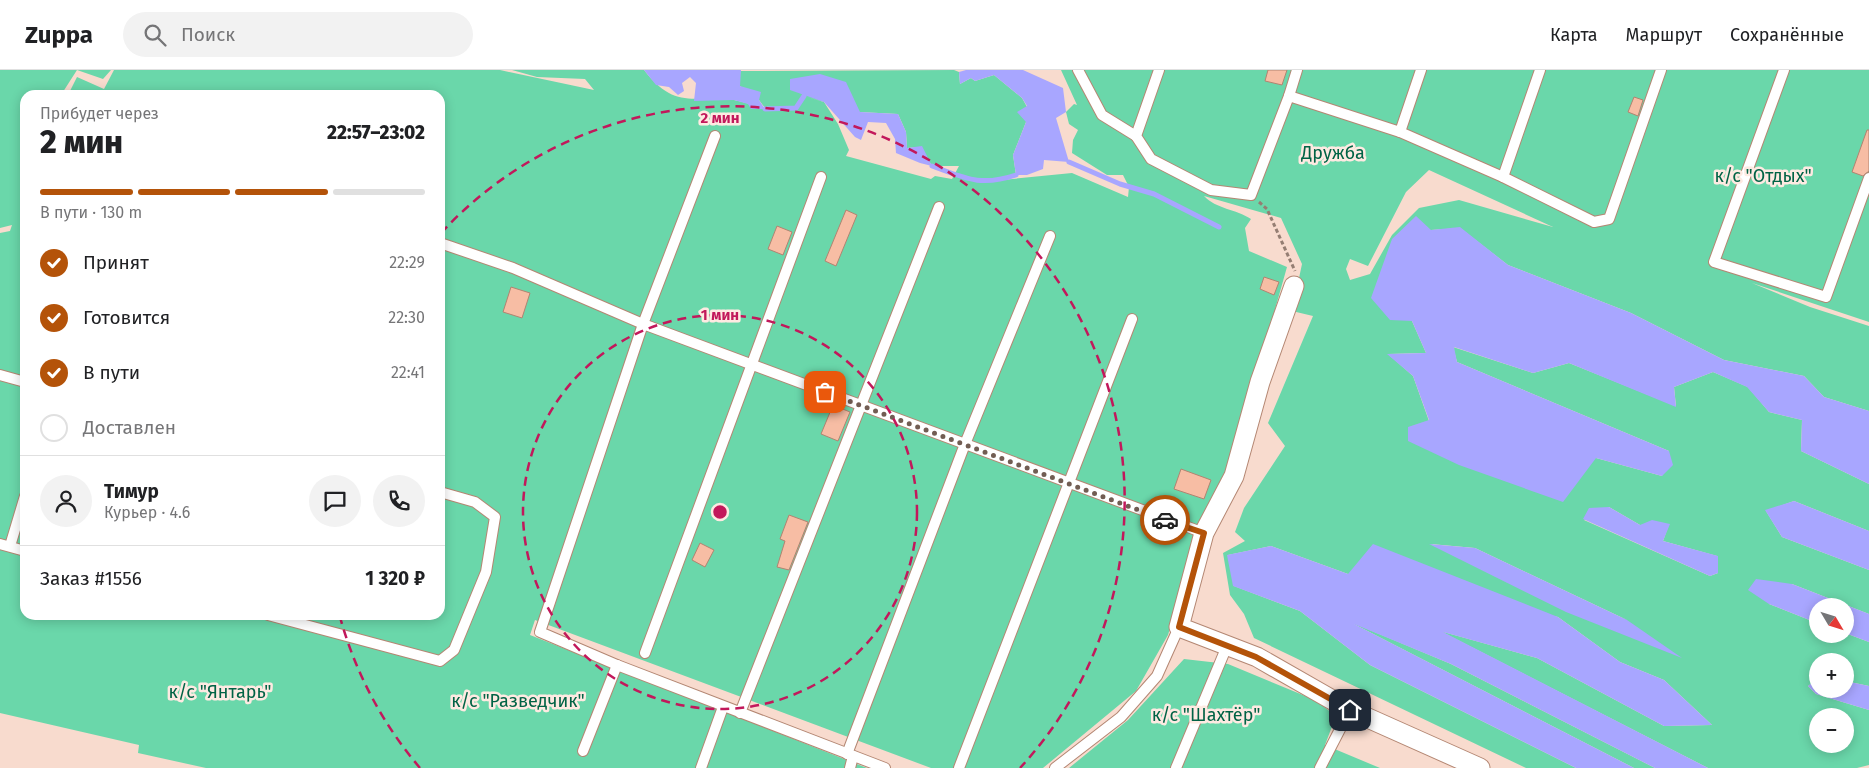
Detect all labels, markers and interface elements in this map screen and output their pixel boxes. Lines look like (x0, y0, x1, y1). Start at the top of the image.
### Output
search box (123, 12, 473, 57)
text: Zuppa (25, 21, 93, 49)
icon: search (141, 21, 169, 49)
text: Поиск (181, 23, 235, 46)
text: Карта (1550, 24, 1598, 46)
text: Маршрут (1626, 24, 1702, 46)
text: Сохранённые (1730, 24, 1844, 46)
text: Прибудет через (40, 104, 159, 123)
text: 2 мин (700, 109, 740, 127)
text: 22:57–23:02 (327, 121, 425, 144)
text: 2 мин (40, 123, 123, 161)
park label: Дружба (1300, 142, 1365, 164)
park label: к/с "Отдых" (1714, 165, 1812, 187)
text: В пути · 130 m (40, 203, 142, 222)
icon: check (40, 249, 68, 277)
text: Принят (83, 251, 149, 274)
text: 22:29 (389, 253, 425, 272)
icon: check (40, 304, 68, 332)
text: Готовится (83, 306, 170, 329)
text: 1 мин (701, 306, 739, 324)
text: 22:30 (388, 308, 425, 327)
icon: check (40, 359, 68, 387)
text: В пути (83, 361, 140, 384)
text: 22:41 (391, 363, 425, 382)
pin (804, 371, 846, 413)
icon: bag (811, 378, 839, 406)
text: Доставлен (83, 416, 176, 439)
button: person (40, 475, 92, 527)
button: chat (309, 475, 361, 527)
button: phone (373, 475, 425, 527)
text: Тимур (104, 480, 159, 503)
courier (1140, 495, 1190, 545)
text: Курьер · 4.6 (104, 503, 190, 522)
centre of rings (711, 503, 729, 521)
icon: car (1151, 506, 1179, 534)
text: Заказ #1556 (40, 567, 142, 590)
text: 1 320 ₽ (365, 567, 425, 590)
north arrow (1809, 598, 1854, 642)
map controls (1809, 598, 1854, 753)
button: + (1809, 653, 1854, 698)
park label: к/с "Янтарь" (169, 681, 271, 703)
pin (1329, 689, 1371, 731)
park label: к/с "Разведчик" (451, 690, 585, 712)
icon: home (1336, 696, 1364, 724)
park label: к/с "Шахтёр" (1152, 704, 1260, 726)
button: − (1809, 708, 1854, 753)

